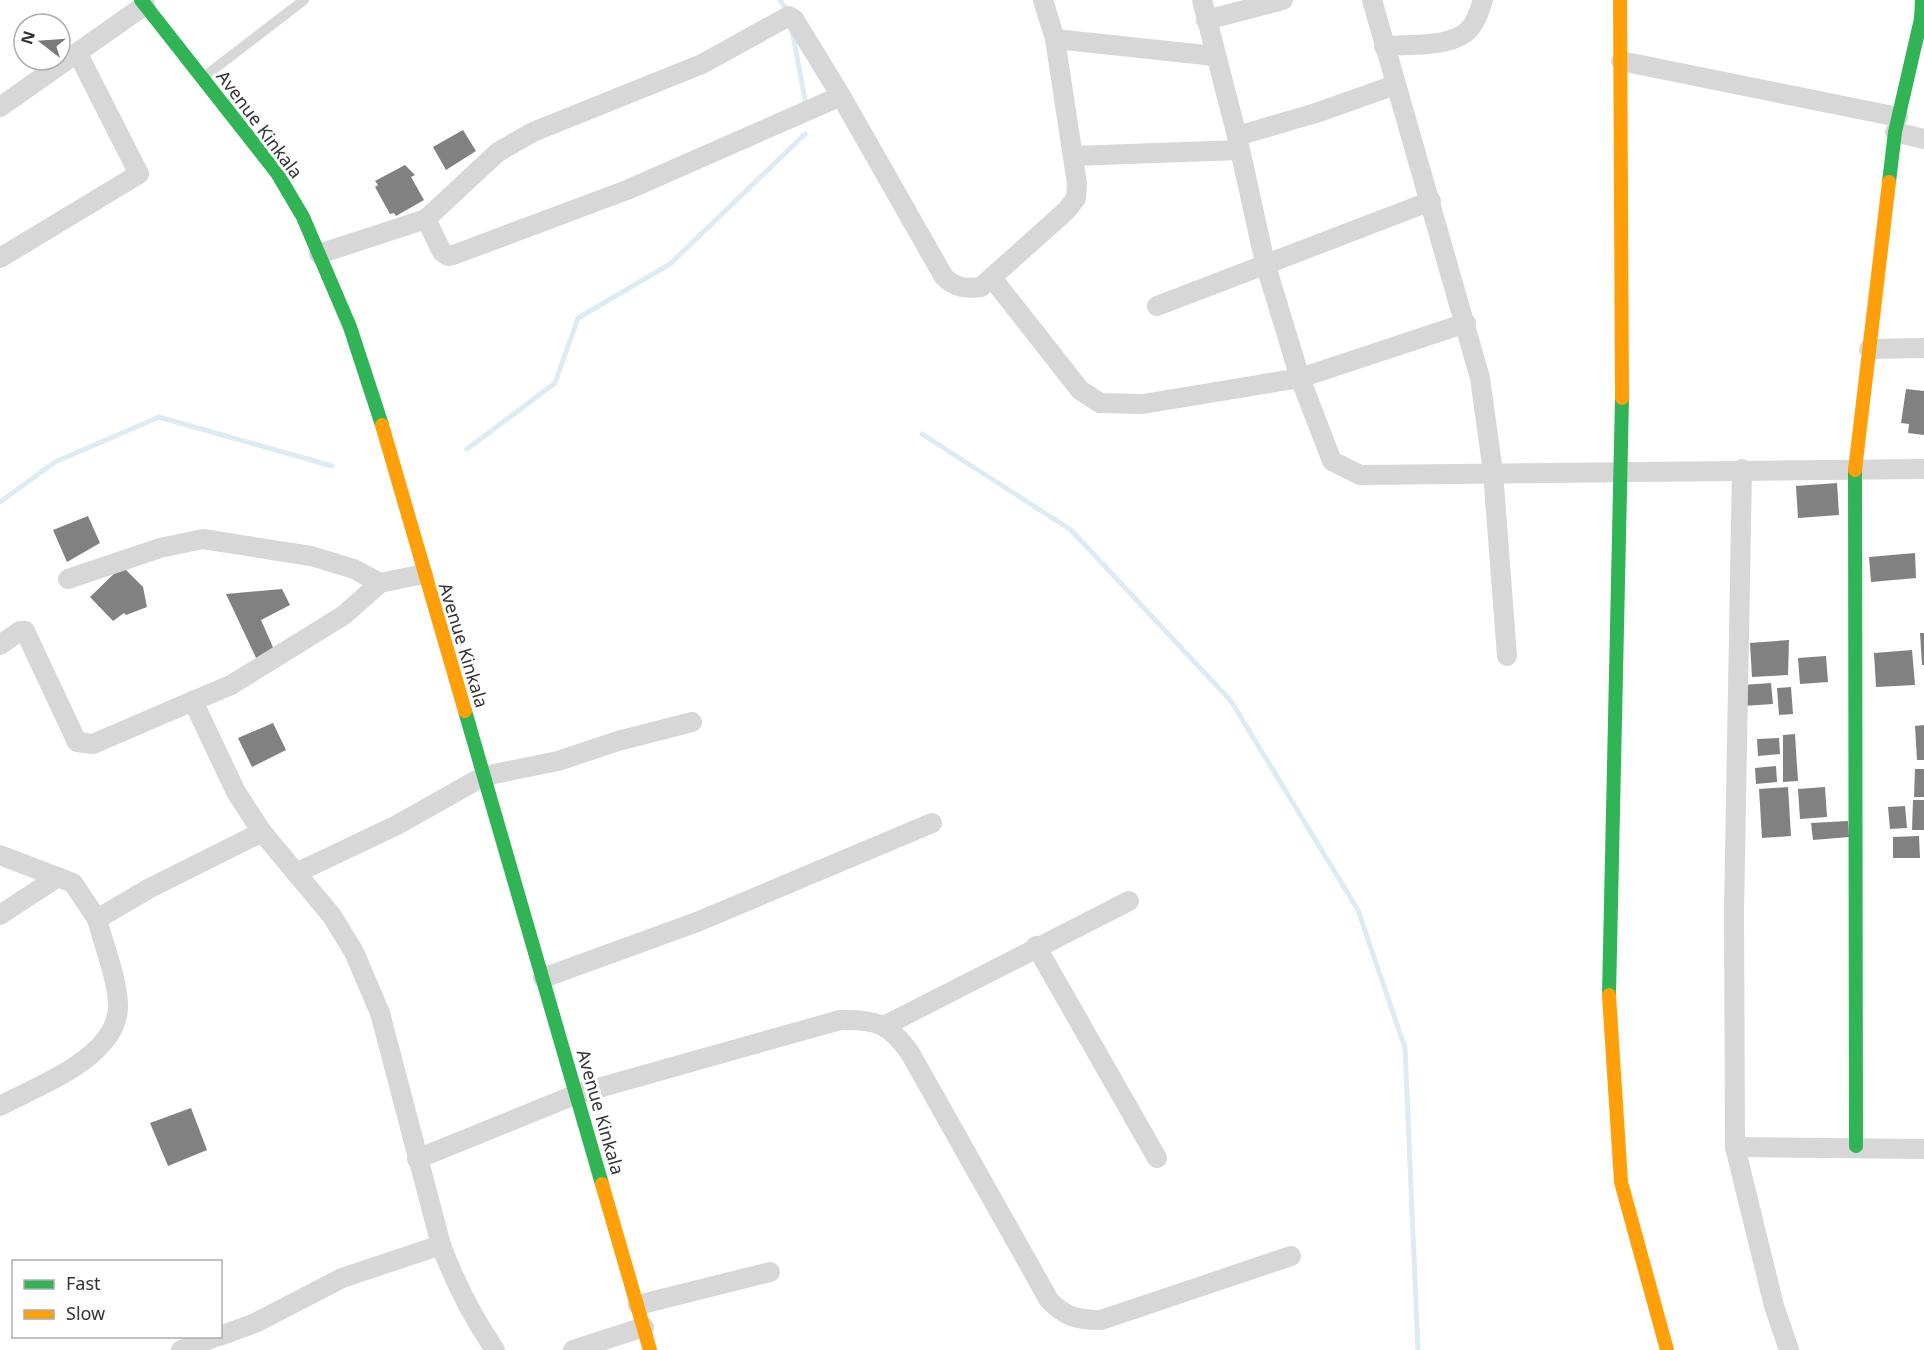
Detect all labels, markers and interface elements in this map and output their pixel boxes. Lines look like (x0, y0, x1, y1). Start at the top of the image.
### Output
north arrow (12, 12, 72, 72)
text: N (15, 28, 40, 47)
street label: Avenue Kinkala (212, 65, 308, 183)
street label: Avenue Kinkala (434, 580, 494, 710)
street label: Avenue Kinkala (572, 1047, 630, 1177)
legend (12, 1260, 222, 1338)
text: Fast (66, 1271, 101, 1295)
text: Slow (66, 1301, 105, 1325)

